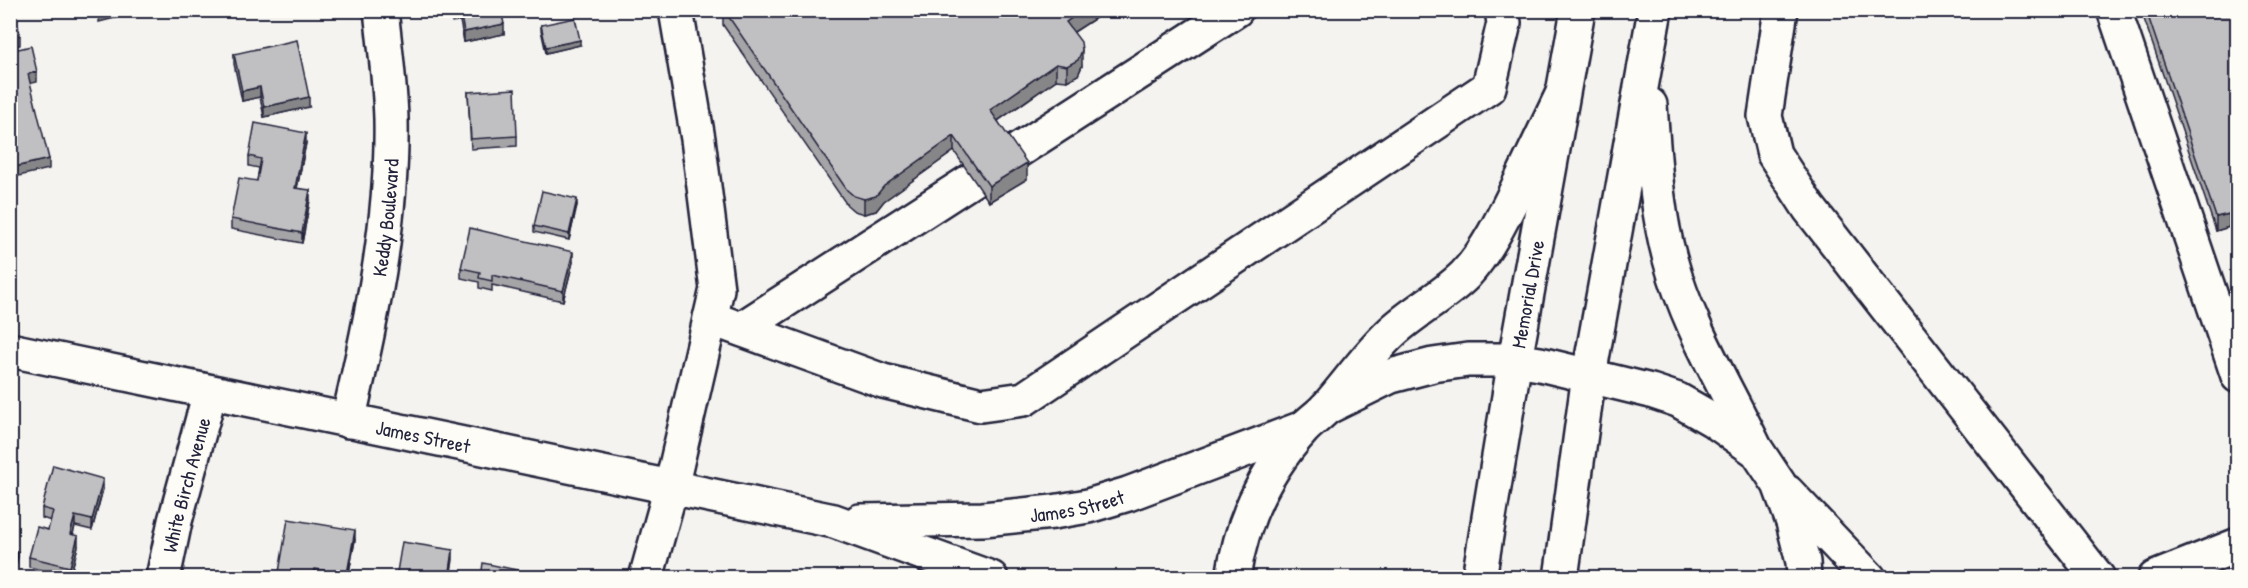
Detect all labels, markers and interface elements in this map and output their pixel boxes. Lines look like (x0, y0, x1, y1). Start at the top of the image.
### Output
street label: Keddy Boulevard (365, 158, 404, 278)
street label: Memorial Drive (1504, 238, 1550, 350)
street label: James Street (374, 413, 474, 459)
street label: White Birch Avenue (155, 414, 216, 555)
street label: James Street (1029, 482, 1128, 528)

